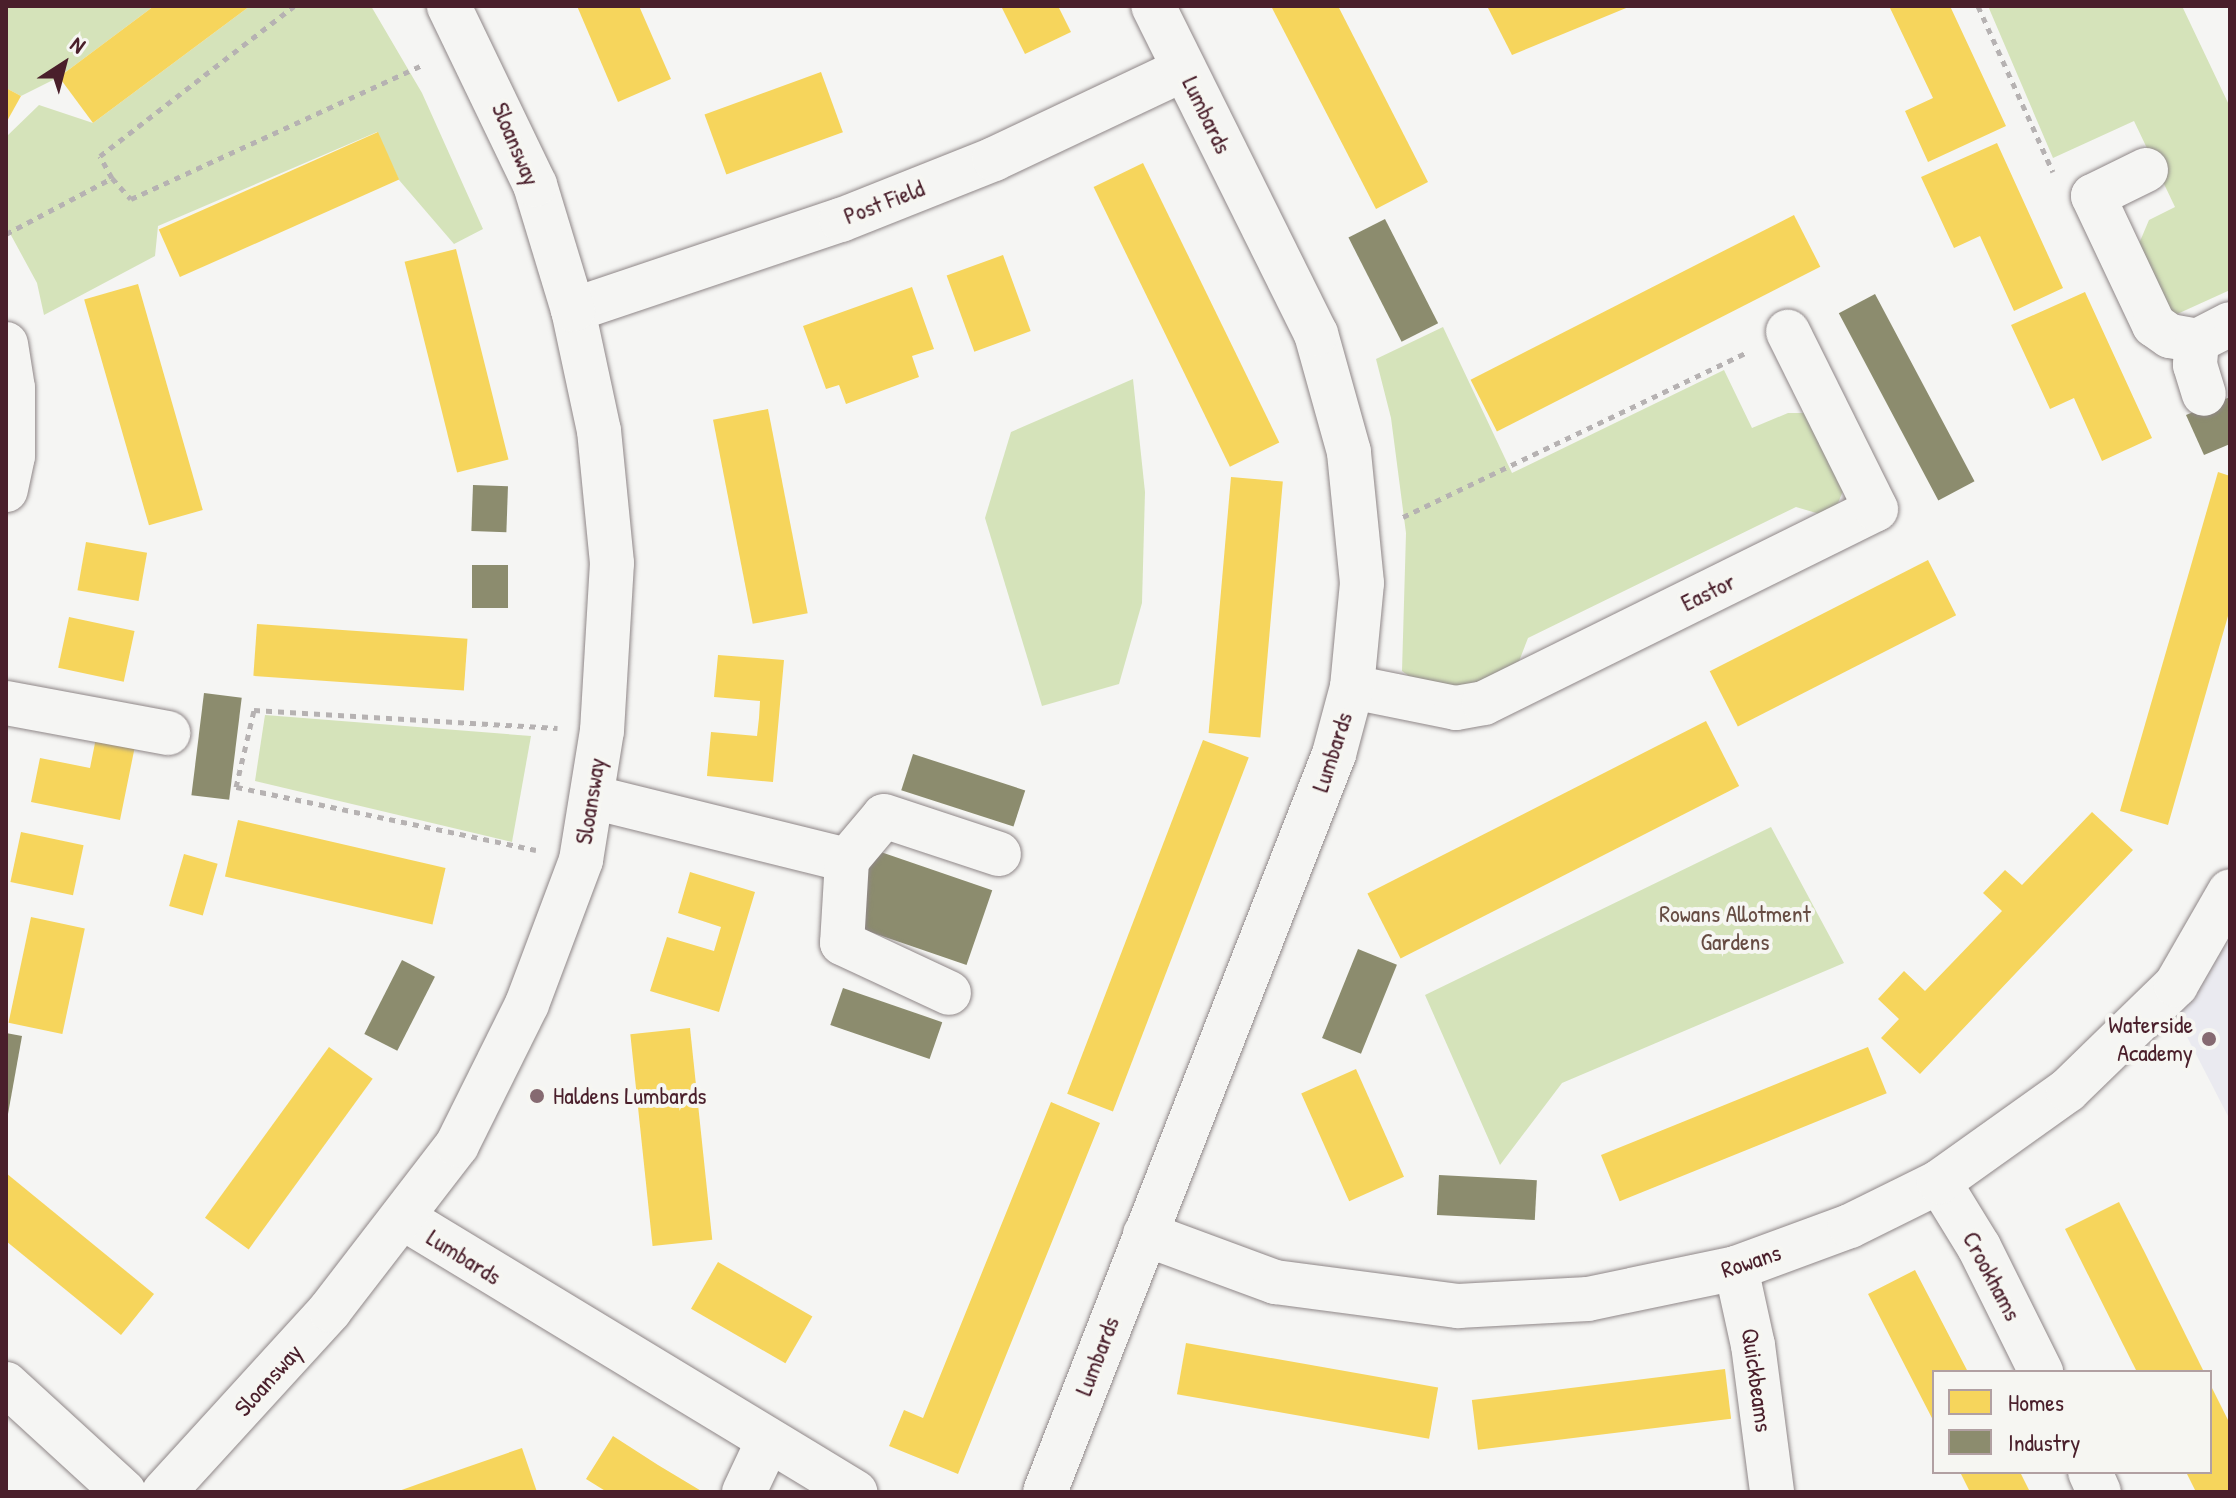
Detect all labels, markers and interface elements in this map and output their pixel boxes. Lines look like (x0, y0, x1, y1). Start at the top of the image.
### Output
north arrow (24, 24, 104, 104)
text: N (65, 29, 92, 60)
street label: Lumbards (1176, 72, 1238, 158)
street label: Sloansway (486, 98, 546, 190)
street label: Post Field (840, 174, 928, 230)
street label: Eastor (1676, 567, 1740, 617)
street label: Lumbards (1306, 709, 1358, 795)
street label: Sloansway (569, 756, 611, 846)
park label: Rowans Allotment Gardens (1659, 900, 1811, 956)
place label: Waterside Academy (2108, 1011, 2193, 1067)
marker: Waterside Academy (2200, 1030, 2218, 1048)
place label: Haldens Lumbards (553, 1082, 707, 1110)
marker: Haldens Lumbards (528, 1087, 546, 1105)
street label: Lumbards (422, 1223, 506, 1291)
street label: Crookhams (1957, 1227, 2027, 1325)
street label: Rowans (1717, 1238, 1785, 1284)
street label: Lumbards (1069, 1313, 1125, 1399)
street label: Quickbeams (1735, 1326, 1779, 1434)
street label: Sloansway (228, 1338, 308, 1422)
legend (1932, 1370, 2212, 1474)
text: Homes (2008, 1386, 2064, 1418)
text: Industry (2008, 1426, 2080, 1458)

